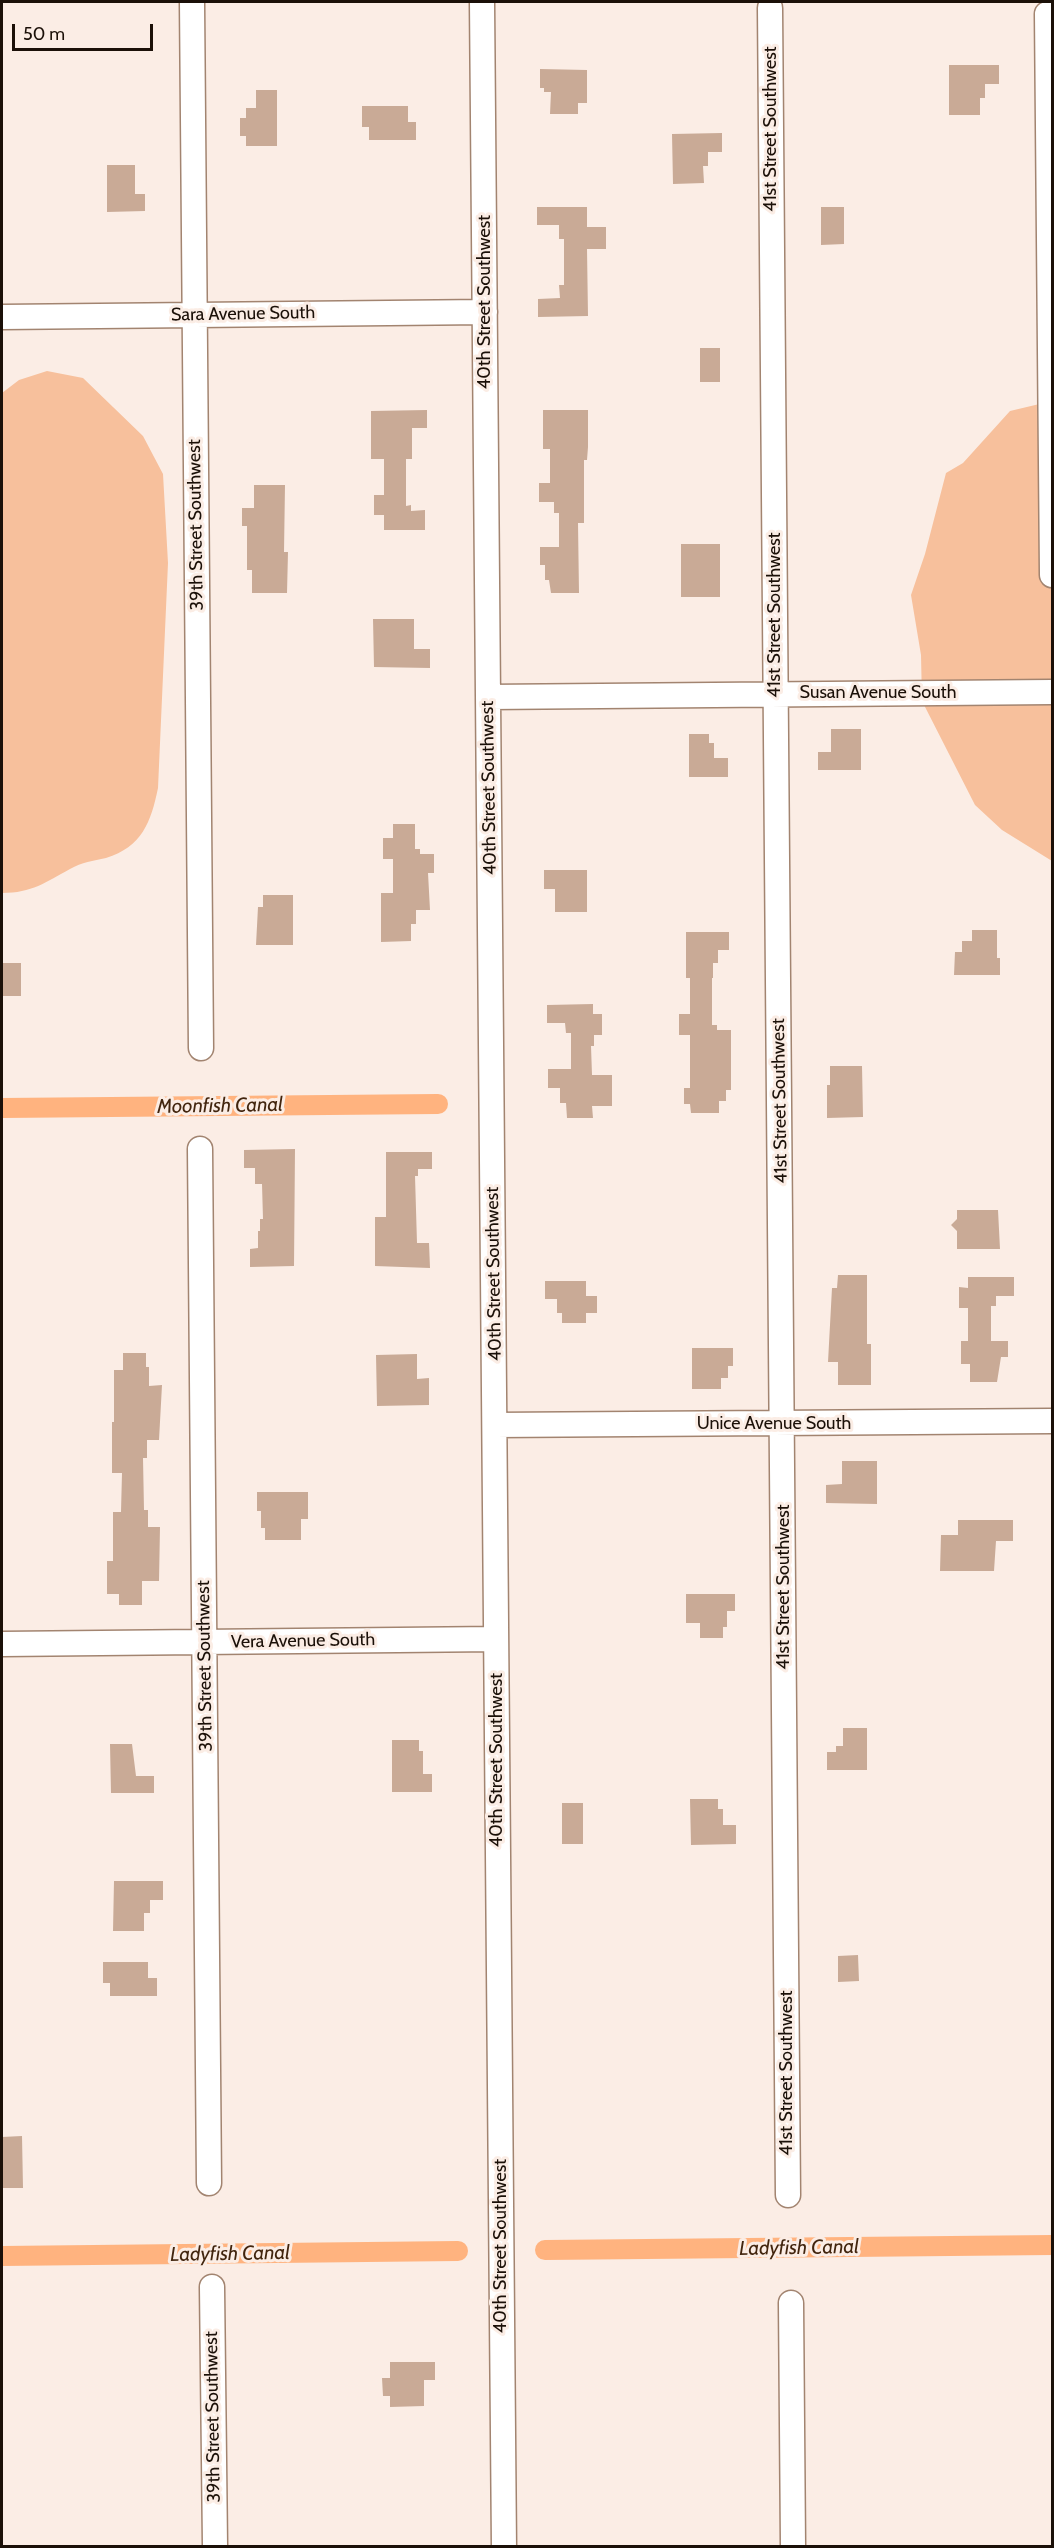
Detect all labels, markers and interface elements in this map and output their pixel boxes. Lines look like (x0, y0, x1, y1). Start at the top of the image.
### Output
scale bar (15, 12, 156, 50)
text: 50 m (23, 23, 65, 45)
street label: 41st Street Southwest (760, 46, 782, 212)
street label: 40th Street Southwest (474, 215, 496, 389)
street label: Sara Avenue South (171, 302, 315, 326)
street label: 39th Street Southwest (184, 439, 208, 611)
street label: 41st Street Southwest (764, 532, 786, 698)
street label: Susan Avenue South (800, 682, 956, 704)
street label: 40th Street Southwest (477, 701, 501, 875)
street label: 41st Street Southwest (768, 1018, 792, 1184)
water label: Moonfish Canal (157, 1093, 283, 1119)
street label: 40th Street Southwest (482, 1187, 506, 1361)
street label: Unice Avenue South (697, 1413, 851, 1435)
street label: 41st Street Southwest (773, 1504, 795, 1670)
street label: 39th Street Southwest (193, 1580, 217, 1752)
street label: Vera Avenue South (231, 1629, 375, 1653)
street label: 40th Street Southwest (486, 1673, 508, 1847)
street label: 41st Street Southwest (776, 1990, 798, 2156)
street label: 40th Street Southwest (490, 2159, 512, 2333)
water label: Ladyfish Canal (739, 2235, 859, 2261)
water label: Ladyfish Canal (170, 2241, 290, 2267)
street label: 39th Street Southwest (201, 2331, 225, 2503)

